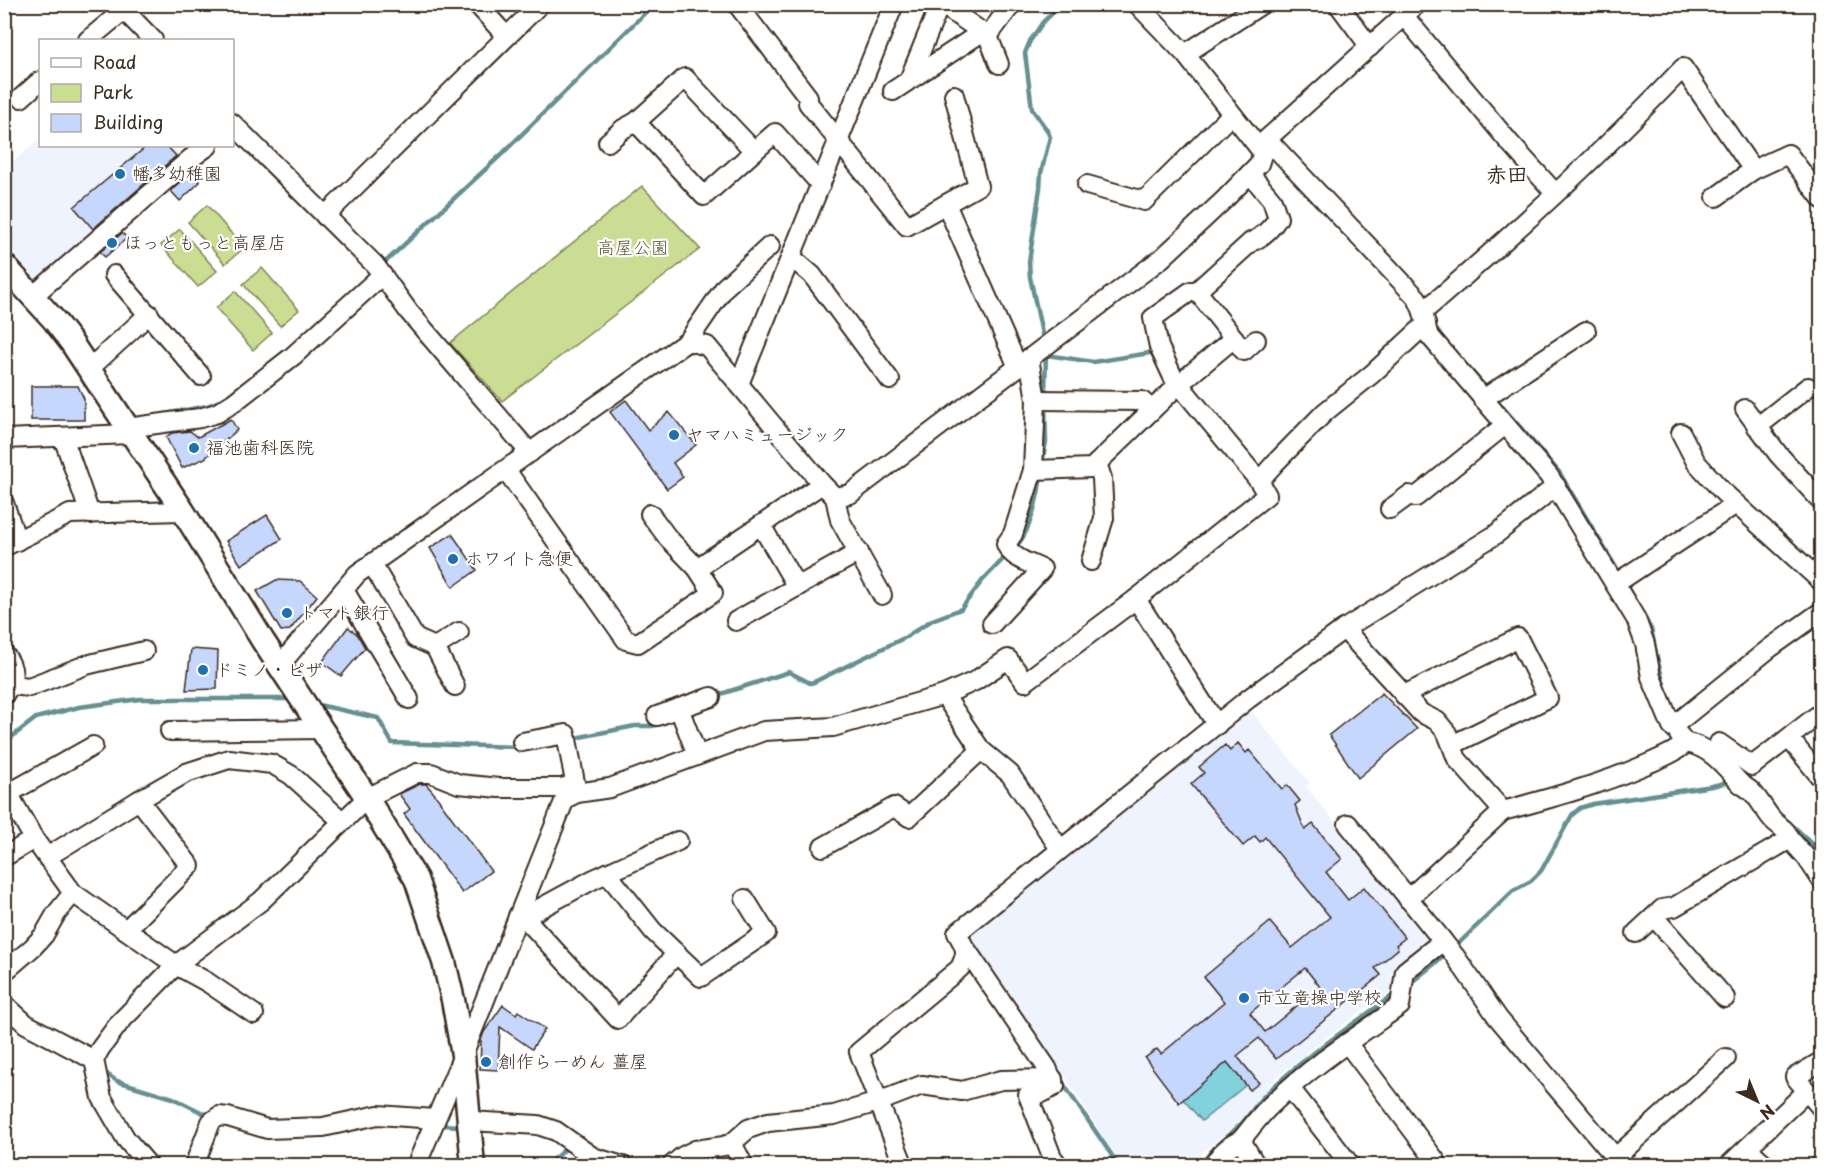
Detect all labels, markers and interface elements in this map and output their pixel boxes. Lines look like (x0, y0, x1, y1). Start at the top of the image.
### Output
legend (39, 39, 234, 147)
text: Road (93, 48, 137, 75)
text: Park (93, 78, 133, 105)
text: Building (93, 108, 163, 135)
district label: 赤田 (1486, 157, 1528, 189)
place label: 幡多幼稚園 (132, 159, 222, 186)
marker: 幡多幼稚園 (113, 167, 127, 181)
place label: ほっともっと高屋店 (124, 228, 286, 255)
park label: 高屋公園 (597, 233, 669, 260)
marker: ほっともっと高屋店 (105, 236, 119, 250)
place label: ヤマハミュージック (686, 420, 848, 447)
marker: ヤマハミュージック (667, 428, 681, 442)
place label: 福池歯科医院 (206, 433, 314, 460)
marker: 福池歯科医院 (187, 441, 201, 455)
place label: ホワイト急便 (465, 544, 573, 571)
marker: ホワイト急便 (446, 552, 460, 566)
place label: トマト銀行 (299, 598, 389, 625)
marker: トマト銀行 (280, 606, 294, 620)
place label: ドミノ・ピザ (215, 655, 323, 682)
marker: ドミノ・ピザ (196, 663, 210, 677)
place label: 市立竜操中学校 (1256, 983, 1382, 1010)
marker: 市立竜操中学校 (1237, 991, 1251, 1005)
place label: 創作らーめん 薑屋 (498, 1047, 648, 1074)
marker: 創作らーめん 薑屋 (479, 1055, 493, 1069)
north arrow (1727, 1071, 1787, 1131)
text: N (1755, 1100, 1781, 1126)

